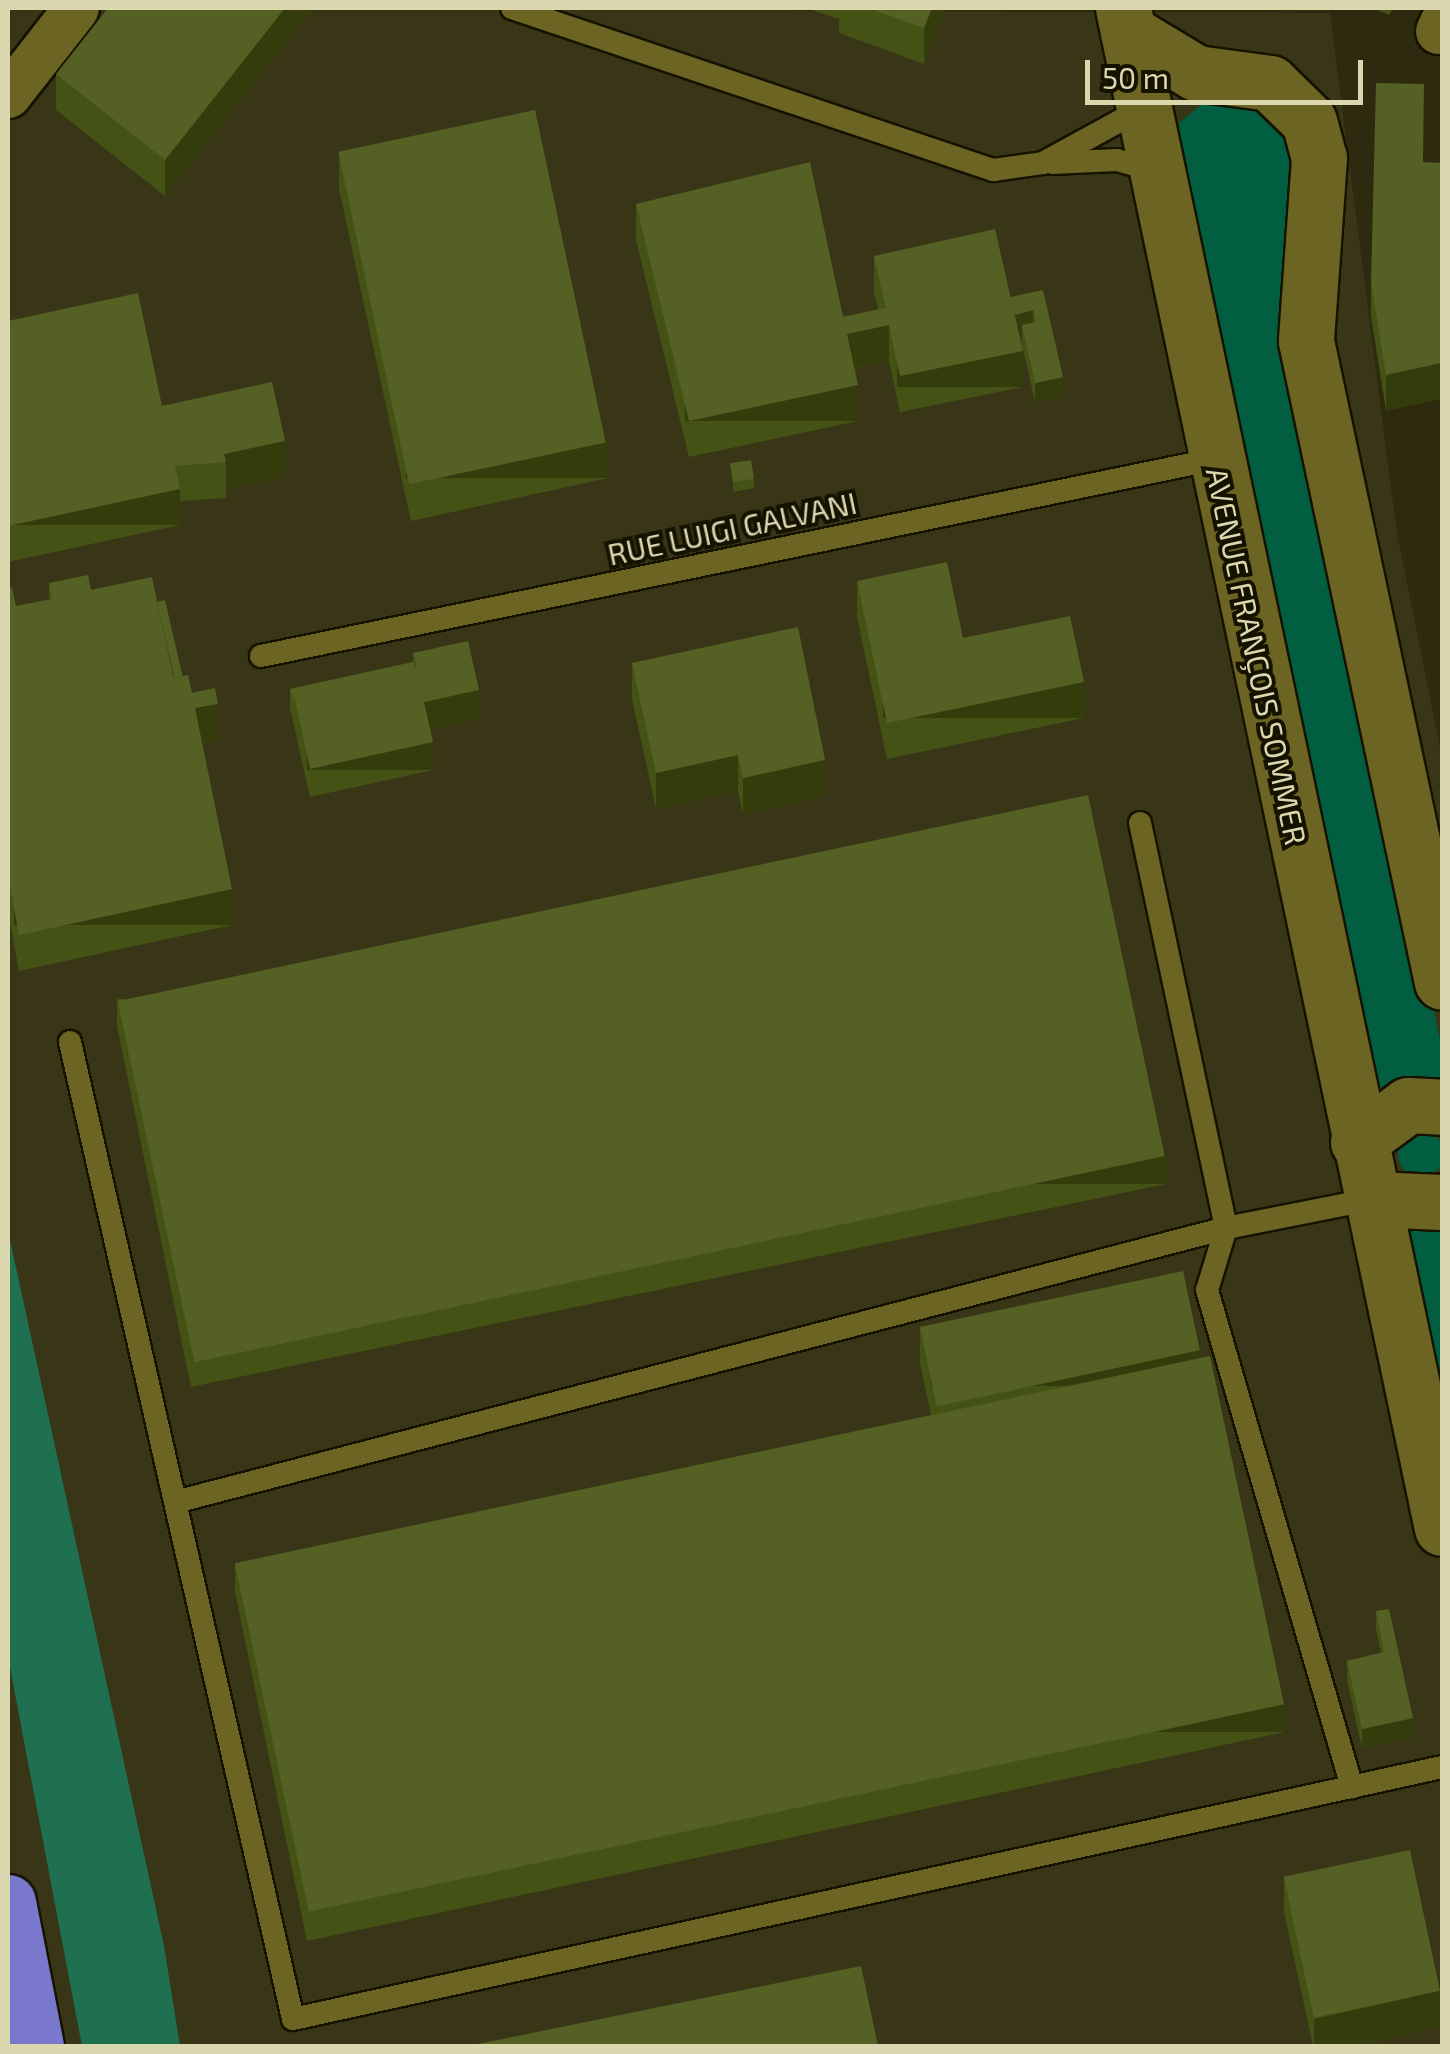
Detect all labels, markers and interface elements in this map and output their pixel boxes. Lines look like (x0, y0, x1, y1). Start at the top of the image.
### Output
scale bar (1090, 40, 1368, 102)
text: 50 m (1102, 59, 1169, 95)
street label: AVENUE FRANÇOIS SOMMER (1199, 464, 1315, 848)
street label: RUE LUIGI GALVANI (604, 484, 860, 572)

